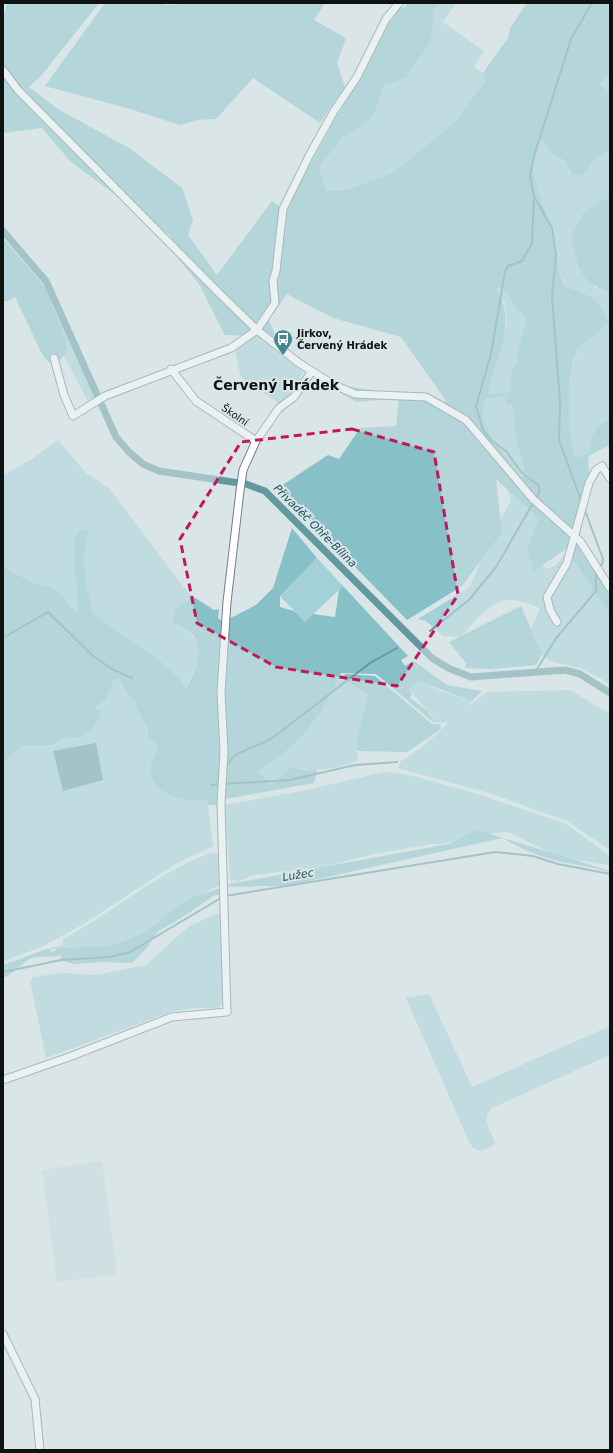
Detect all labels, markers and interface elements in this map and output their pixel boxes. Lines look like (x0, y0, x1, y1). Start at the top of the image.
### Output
bus stop icon: Jirkov, Červený Hrádek (272, 328, 294, 356)
place label: Jirkov, Červený Hrádek (296, 328, 387, 351)
district label: Červený Hrádek (213, 376, 340, 393)
street label: Školní (220, 401, 252, 429)
water label: Přivaděč Ohře-Bílina (271, 482, 359, 570)
water label: Lužec (281, 866, 315, 884)

